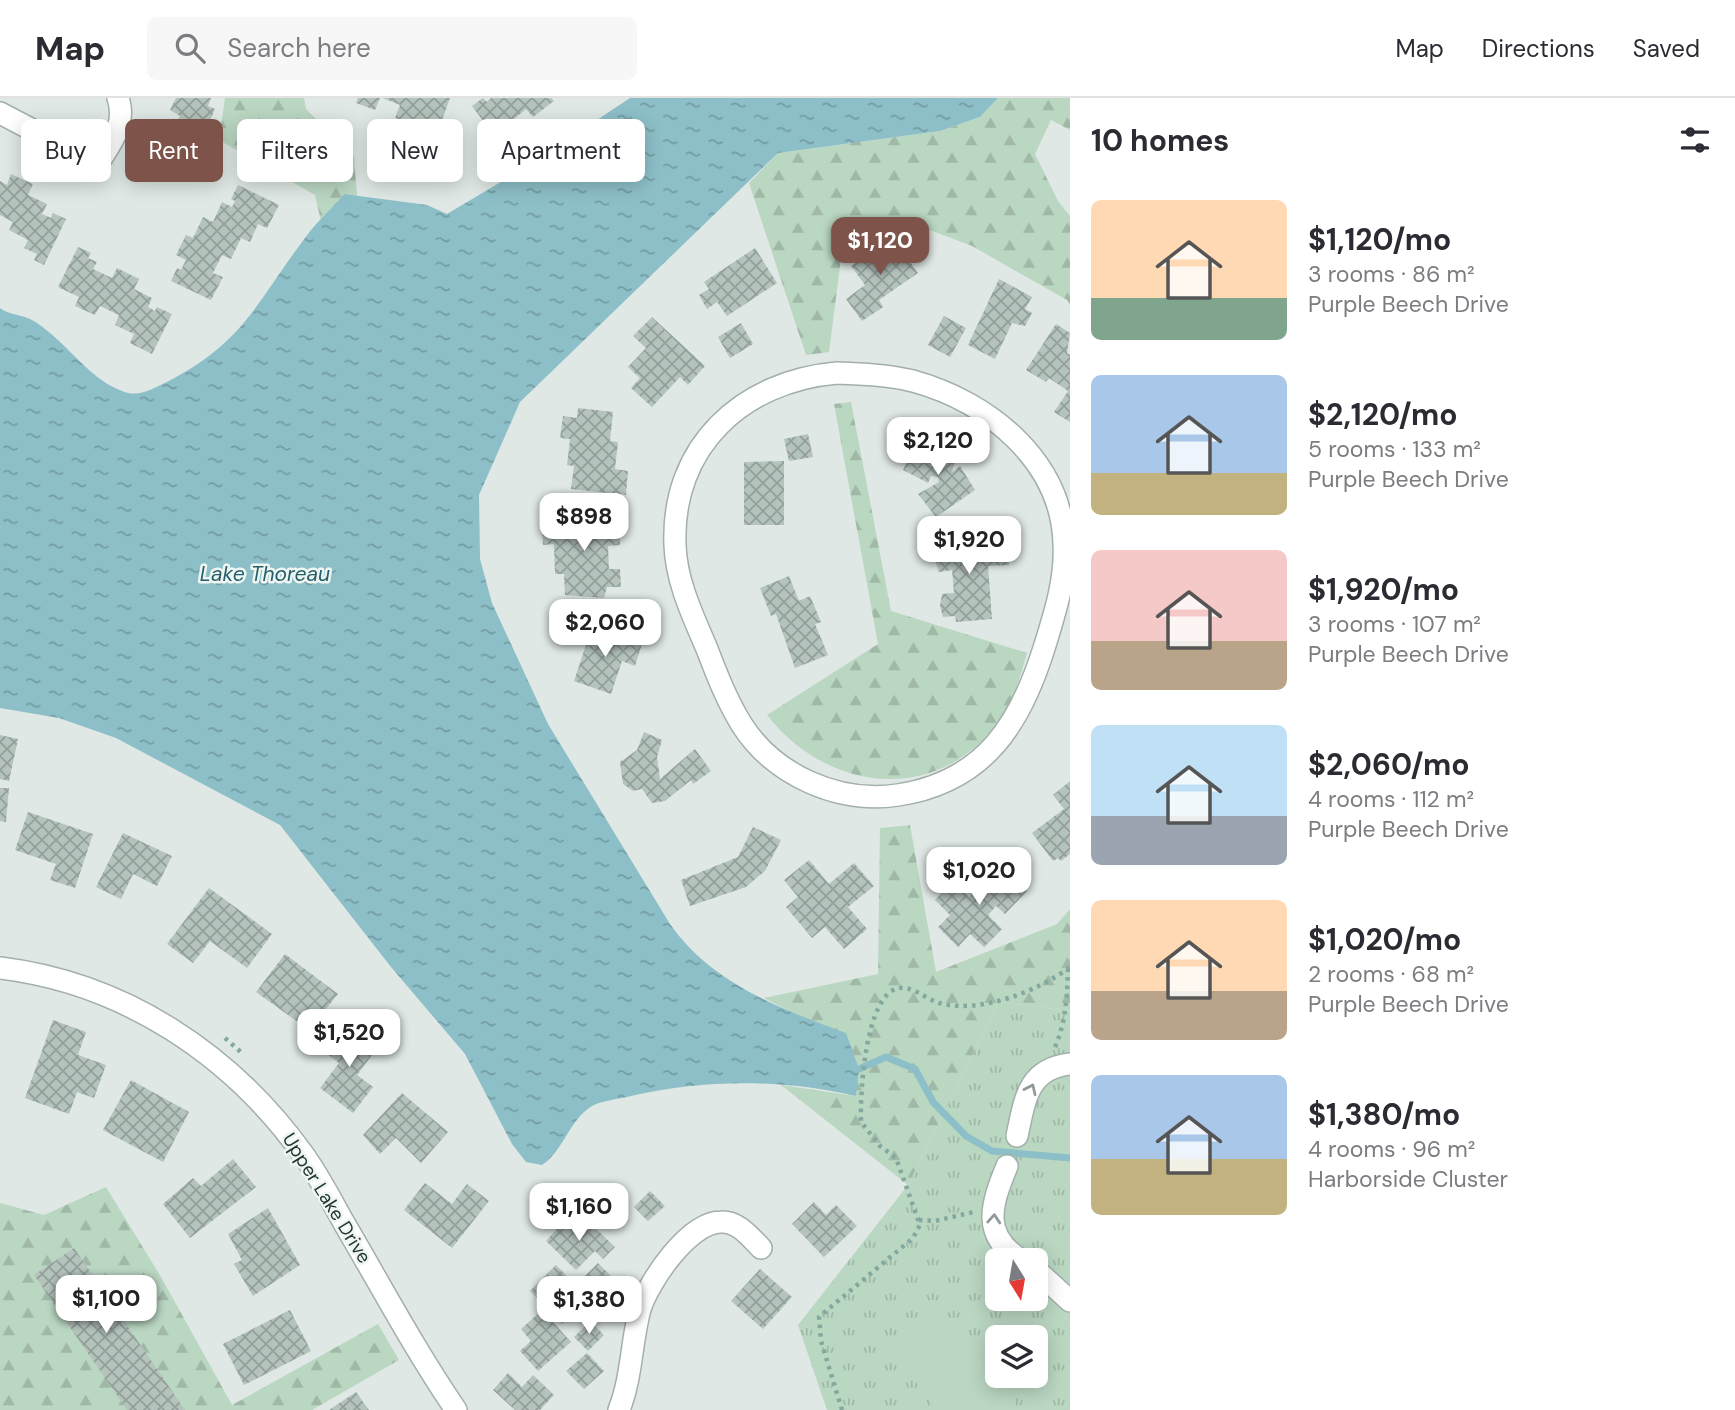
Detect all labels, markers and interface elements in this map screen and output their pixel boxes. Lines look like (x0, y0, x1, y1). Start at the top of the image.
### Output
search box (147, 17, 637, 80)
text: Map (35, 27, 105, 70)
icon: search (171, 29, 209, 67)
text: Search here (227, 31, 371, 65)
text: Map (1396, 33, 1444, 64)
text: Directions (1482, 33, 1595, 64)
text: Saved (1633, 33, 1700, 64)
chip: Buy (21, 119, 111, 182)
chip: Rent (125, 119, 223, 182)
chip: Filters (237, 119, 353, 182)
chip: New (367, 119, 463, 182)
chip: Apartment (477, 119, 645, 182)
text: 10 homes (1091, 121, 1229, 160)
icon: filters (1676, 121, 1714, 159)
pin: $1,120 (823, 218, 937, 277)
text: $1,120/mo (1308, 220, 1451, 259)
text: $1,120 (847, 225, 913, 255)
icon: home (1147, 228, 1231, 312)
text: 3 rooms · 86 m² (1308, 259, 1475, 289)
text: Purple Beech Drive (1308, 289, 1509, 319)
text: $2,120/mo (1308, 395, 1458, 434)
icon: home (1147, 403, 1231, 487)
pin: $2,120 (881, 418, 995, 477)
text: $2,120 (903, 425, 973, 455)
text: 5 rooms · 133 m² (1308, 434, 1481, 464)
text: Purple Beech Drive (1308, 464, 1509, 494)
pin: $898 (543, 494, 625, 553)
text: $898 (556, 501, 612, 531)
pin: $1,920 (912, 517, 1026, 576)
text: $1,920 (933, 524, 1005, 554)
water label: Lake Thoreau (200, 560, 330, 588)
text: $1,920/mo (1308, 570, 1459, 609)
icon: home (1147, 578, 1231, 662)
pin: $2,060 (548, 600, 662, 659)
text: $2,060 (565, 607, 645, 637)
text: 3 rooms · 107 m² (1308, 609, 1481, 639)
text: Purple Beech Drive (1308, 639, 1509, 669)
text: $2,060/mo (1308, 745, 1470, 784)
icon: home (1147, 753, 1231, 837)
text: 4 rooms · 112 m² (1308, 784, 1474, 814)
text: Purple Beech Drive (1308, 814, 1509, 844)
pin: $1,020 (922, 848, 1036, 907)
text: $1,020 (942, 855, 1016, 885)
text: $1,020/mo (1308, 920, 1461, 959)
icon: home (1147, 928, 1231, 1012)
text: 2 rooms · 68 m² (1308, 959, 1474, 989)
text: Purple Beech Drive (1308, 989, 1509, 1019)
pin: $1,520 (292, 1010, 406, 1069)
text: $1,520 (313, 1017, 385, 1047)
one-way arrow (1023, 1084, 1037, 1096)
text: $1,380/mo (1308, 1095, 1460, 1134)
icon: home (1147, 1103, 1231, 1187)
street label: Upper Lake Drive (277, 1128, 377, 1268)
text: 4 rooms · 96 m² (1308, 1134, 1475, 1164)
text: Harborside Cluster (1308, 1164, 1508, 1194)
pin: $1,160 (522, 1184, 636, 1243)
text: $1,160 (545, 1191, 613, 1221)
one-way arrow (986, 1213, 1001, 1224)
north arrow (985, 1248, 1048, 1311)
map controls (985, 1248, 1048, 1388)
pin: $1,100 (49, 1276, 163, 1335)
pin: $1,380 (532, 1276, 646, 1336)
text: $1,100 (72, 1283, 140, 1313)
text: $1,380 (553, 1284, 625, 1314)
button: layers (985, 1325, 1048, 1388)

